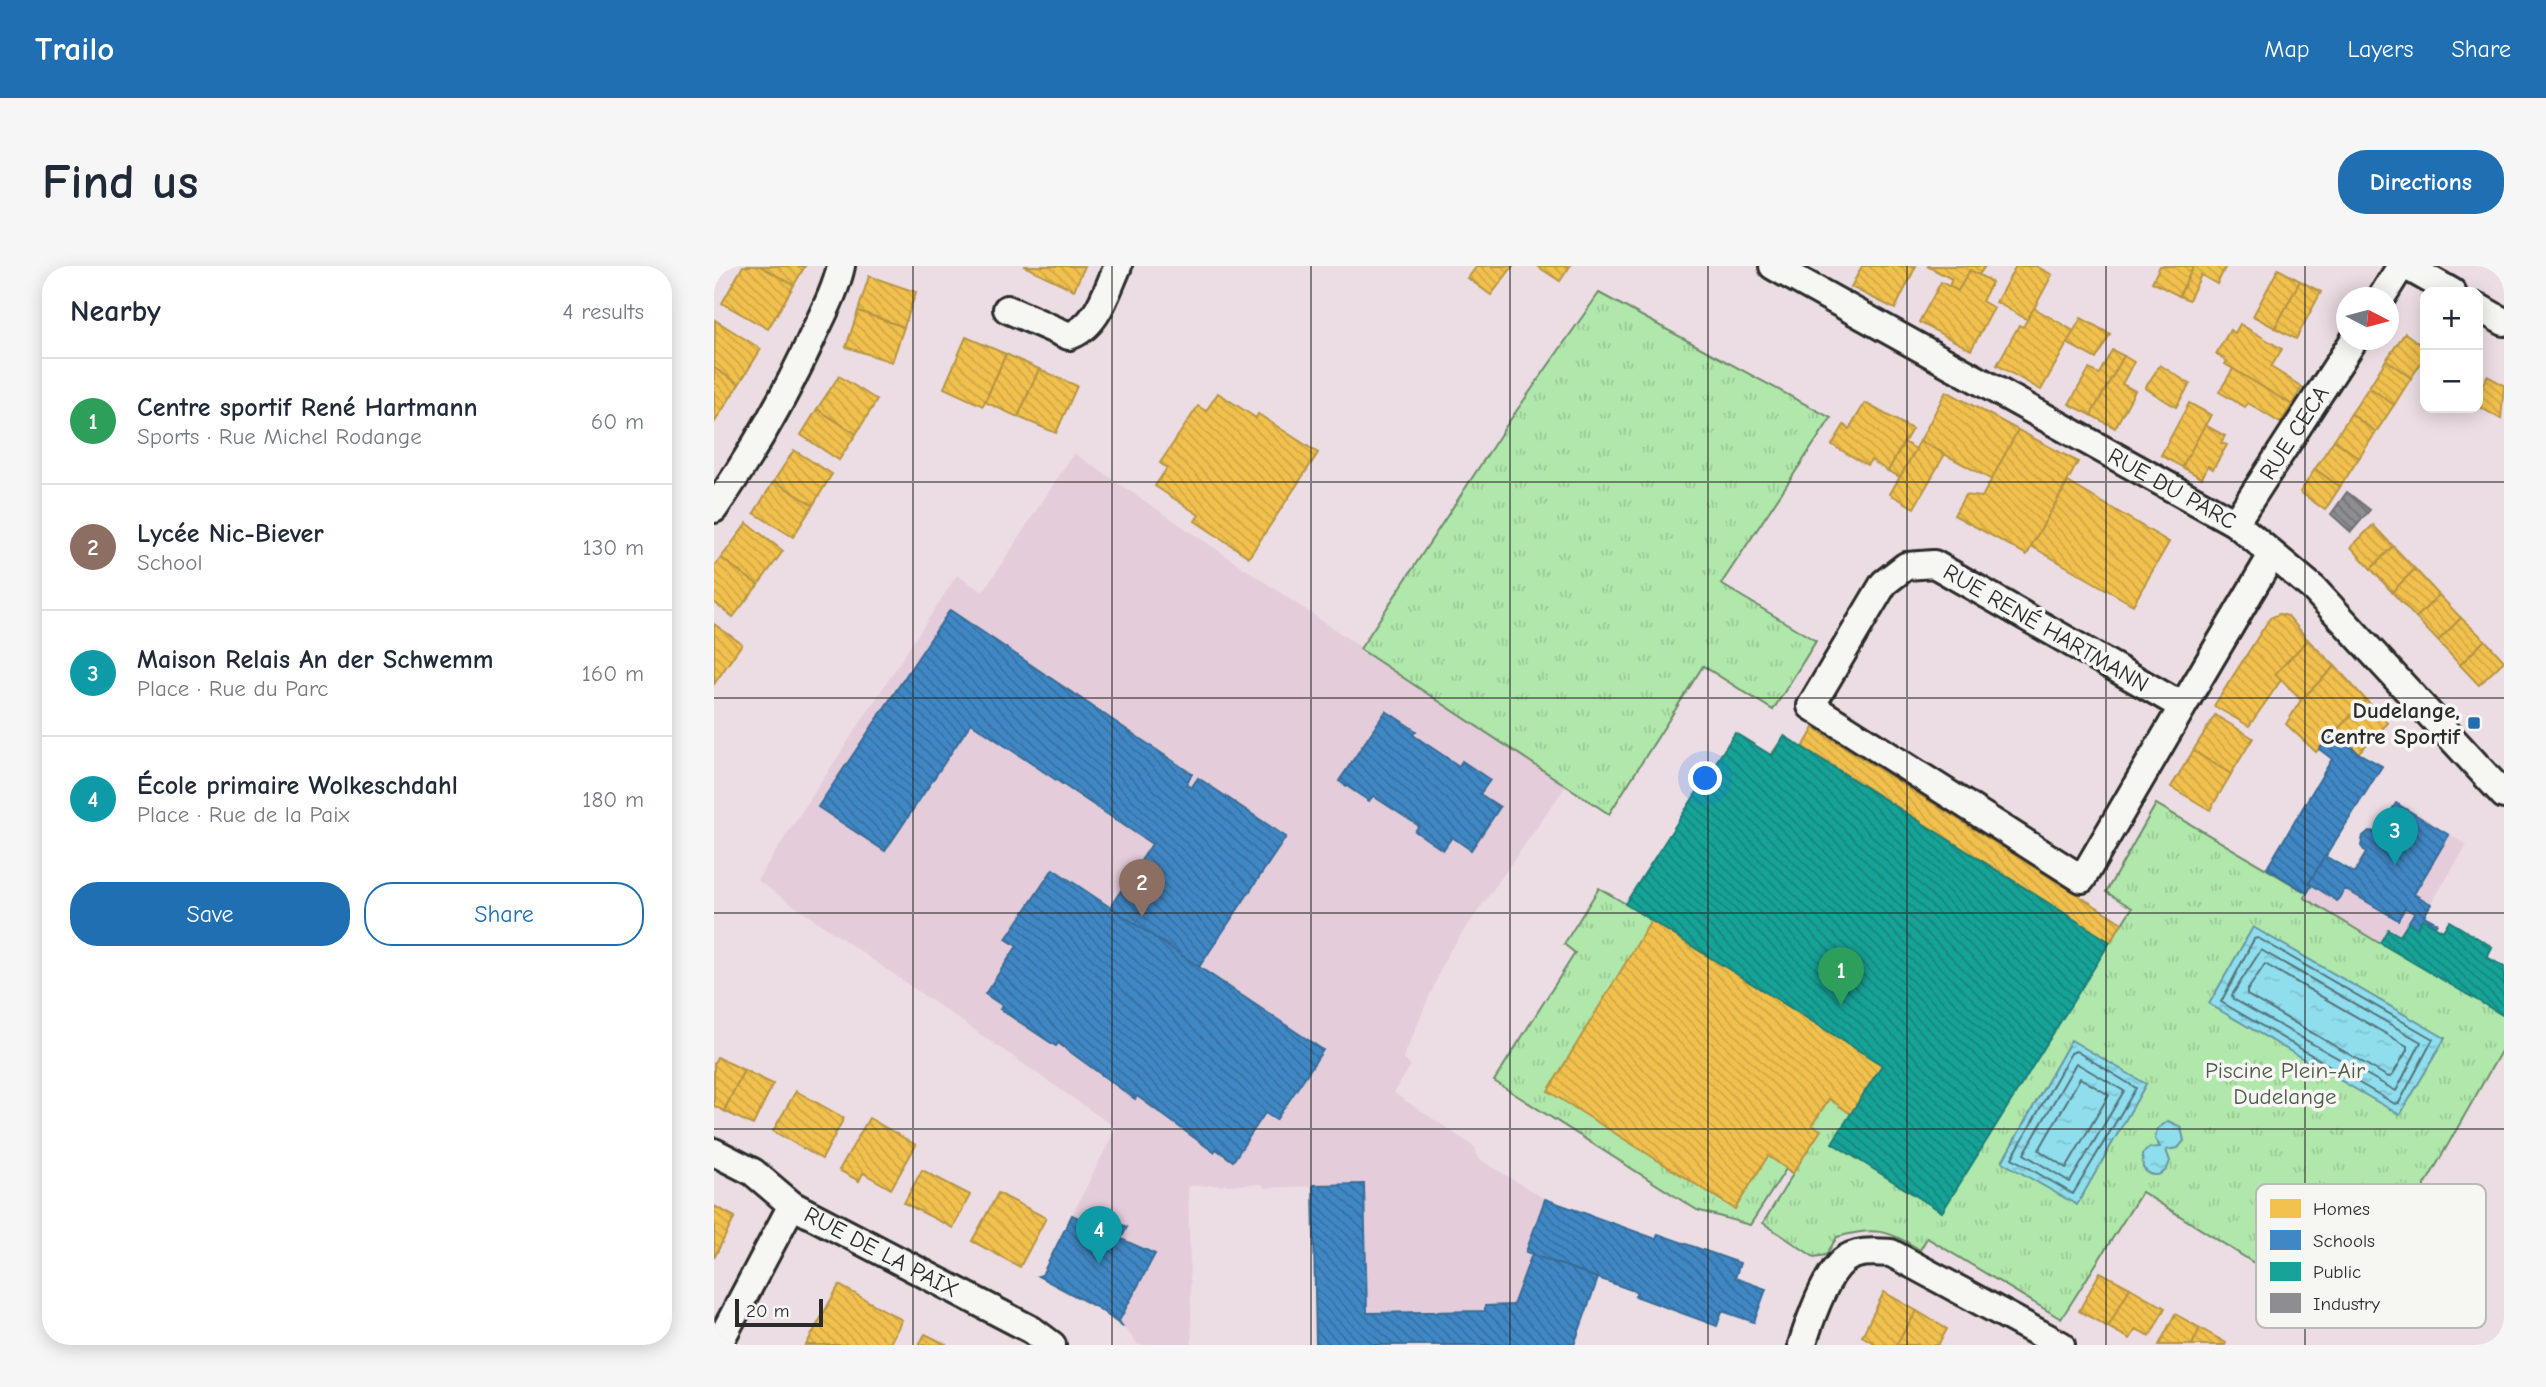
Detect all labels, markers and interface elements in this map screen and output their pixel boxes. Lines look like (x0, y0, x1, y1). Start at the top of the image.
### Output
text: Trailo (35, 30, 114, 68)
text: Map (2264, 35, 2310, 63)
text: Layers (2348, 35, 2413, 63)
text: Share (2451, 35, 2511, 63)
button: Directions (2338, 150, 2504, 214)
text: Find us (42, 154, 198, 210)
north arrow (2336, 287, 2399, 350)
map controls (2420, 287, 2483, 413)
button: + (2420, 287, 2483, 350)
text: Nearby (70, 294, 161, 329)
text: 4 results (562, 298, 644, 325)
button: − (2420, 350, 2483, 413)
street label: RUE CECA (2254, 380, 2334, 484)
text: Centre sportif René Hartmann (137, 393, 478, 423)
text: 1 (88, 408, 98, 435)
text: 60 m (591, 408, 644, 435)
text: Sports · Rue Michel Rodange (137, 423, 422, 450)
street label: RUE DU PARC (2104, 442, 2241, 535)
text: Lycée Nic-Biever (137, 519, 324, 549)
text: 2 (87, 534, 99, 561)
text: 130 m (583, 534, 644, 561)
text: School (137, 549, 202, 576)
street label: RUE RENÉ HARTMANN (1939, 558, 2153, 698)
text: Maison Relais An der Schwemm (137, 645, 493, 675)
text: 3 (87, 660, 99, 687)
text: 160 m (582, 660, 644, 687)
text: Place · Rue du Parc (137, 675, 328, 702)
place label: Dudelange, Centre Sportif (2321, 697, 2462, 750)
marker: Dudelange, Centre Sportif (2466, 715, 2482, 731)
your location (1688, 761, 1722, 795)
text: École primaire Wolkeschdahl (137, 771, 458, 801)
text: 4 (88, 786, 98, 813)
text: 180 m (582, 786, 644, 813)
text: Place · Rue de la Paix (137, 801, 349, 828)
pin: 3 (2372, 807, 2418, 865)
pin: 2 (1119, 859, 1165, 917)
button: Save (70, 882, 350, 946)
button: Share (364, 882, 644, 946)
pin: 1 (1818, 947, 1864, 1005)
park label: Piscine Plein-Air Dudelange (2205, 1057, 2366, 1110)
legend (2256, 1184, 2486, 1328)
text: Homes (2313, 1198, 2370, 1220)
street label: RUE DE LA PAIX (800, 1200, 963, 1303)
pin: 4 (1076, 1206, 1122, 1264)
text: Schools (2313, 1230, 2375, 1252)
text: Public (2313, 1261, 2361, 1283)
text: Industry (2313, 1293, 2381, 1315)
scale bar (735, 1296, 822, 1328)
text: 20 m (746, 1300, 790, 1322)

